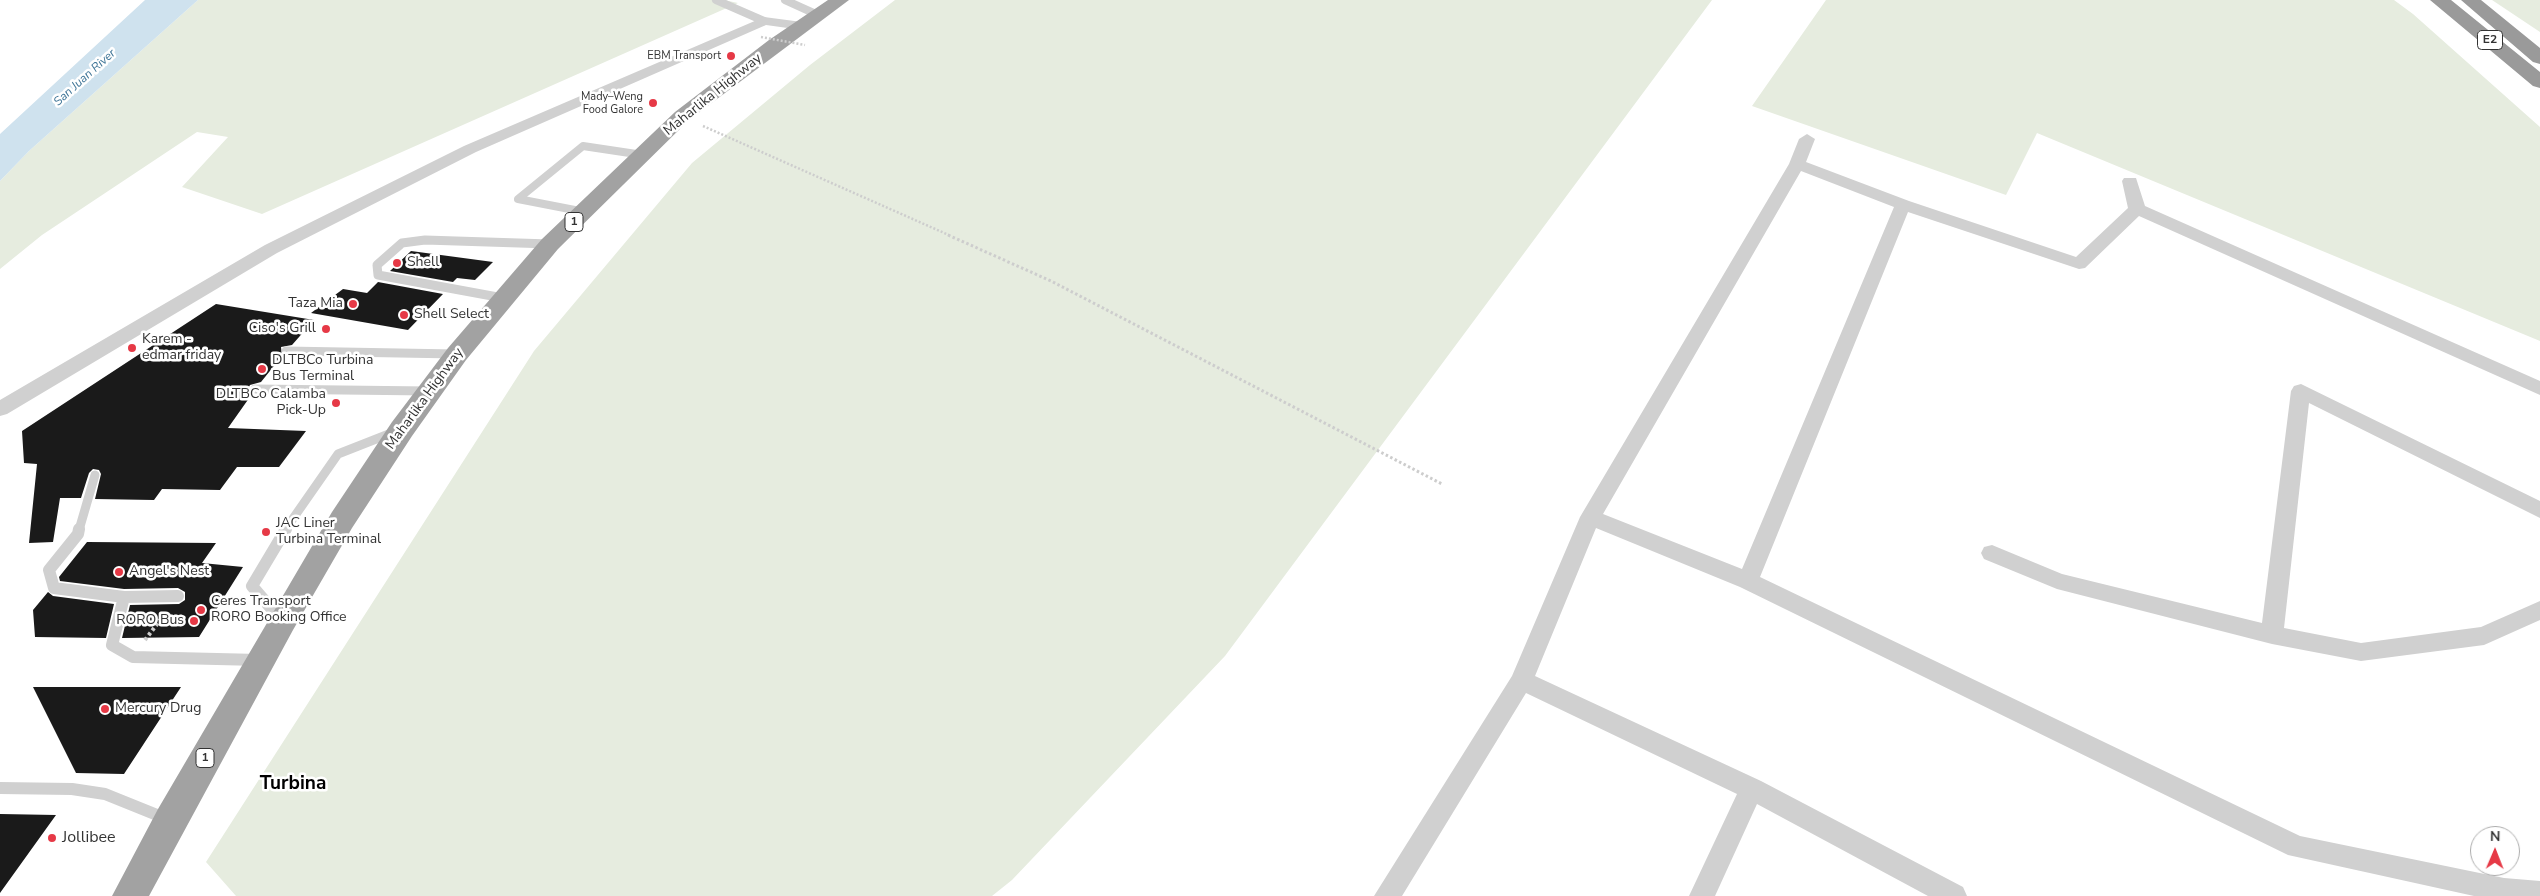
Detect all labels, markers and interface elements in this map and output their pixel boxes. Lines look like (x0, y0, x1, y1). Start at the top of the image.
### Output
road number: E2 (2478, 30, 2502, 50)
water label: San Juan River (51, 47, 119, 109)
place label: EBM Transport (647, 49, 721, 63)
street label: Maharlika Highway (661, 50, 765, 140)
marker: EBM Transport (725, 50, 737, 62)
place label: Mady–Weng Food Galore (581, 90, 643, 116)
marker: Mady–Weng Food Galore (647, 97, 659, 109)
road number: 1 (565, 212, 583, 232)
place label: Shell (407, 255, 439, 271)
marker: Shell (391, 257, 403, 269)
place label: Taza Mia (288, 296, 343, 312)
marker: Taza Mia (347, 298, 359, 310)
place label: Shell Select (414, 307, 489, 323)
marker: Shell Select (398, 309, 410, 321)
place label: Ciso's Grill (249, 321, 316, 337)
marker: Ciso's Grill (320, 323, 332, 335)
place label: Karem - edmar friday (142, 332, 221, 364)
marker: Karem - edmar friday (126, 342, 138, 354)
street label: Maharlika Highway (383, 345, 467, 453)
place label: DLTBCo Turbina Bus Terminal (272, 353, 373, 386)
marker: DLTBCo Turbina Bus Terminal (256, 363, 268, 375)
place label: DLTBCo Calamba Pick-Up (216, 387, 326, 420)
marker: DLTBCo Calamba Pick-Up (330, 397, 342, 409)
place label: JAC Liner Turbina Terminal (276, 516, 381, 548)
marker: JAC Liner Turbina Terminal (260, 526, 272, 538)
place label: Angel's Nest (129, 564, 209, 580)
marker: Angel's Nest (113, 566, 125, 578)
place label: Ceres Transport RORO Booking Office (211, 594, 346, 626)
marker: Ceres Transport RORO Booking Office (195, 604, 207, 616)
place label: RORO Bus (116, 613, 184, 629)
marker: RORO Bus (188, 615, 200, 627)
place label: Mercury Drug (115, 701, 201, 717)
marker: Mercury Drug (99, 703, 111, 715)
road number: 1 (196, 748, 214, 768)
district label: Turbina (260, 773, 326, 795)
north arrow (2470, 826, 2520, 876)
text: N (2490, 827, 2501, 846)
place label: Jollibee (62, 828, 116, 848)
marker: Jollibee (46, 832, 58, 844)

